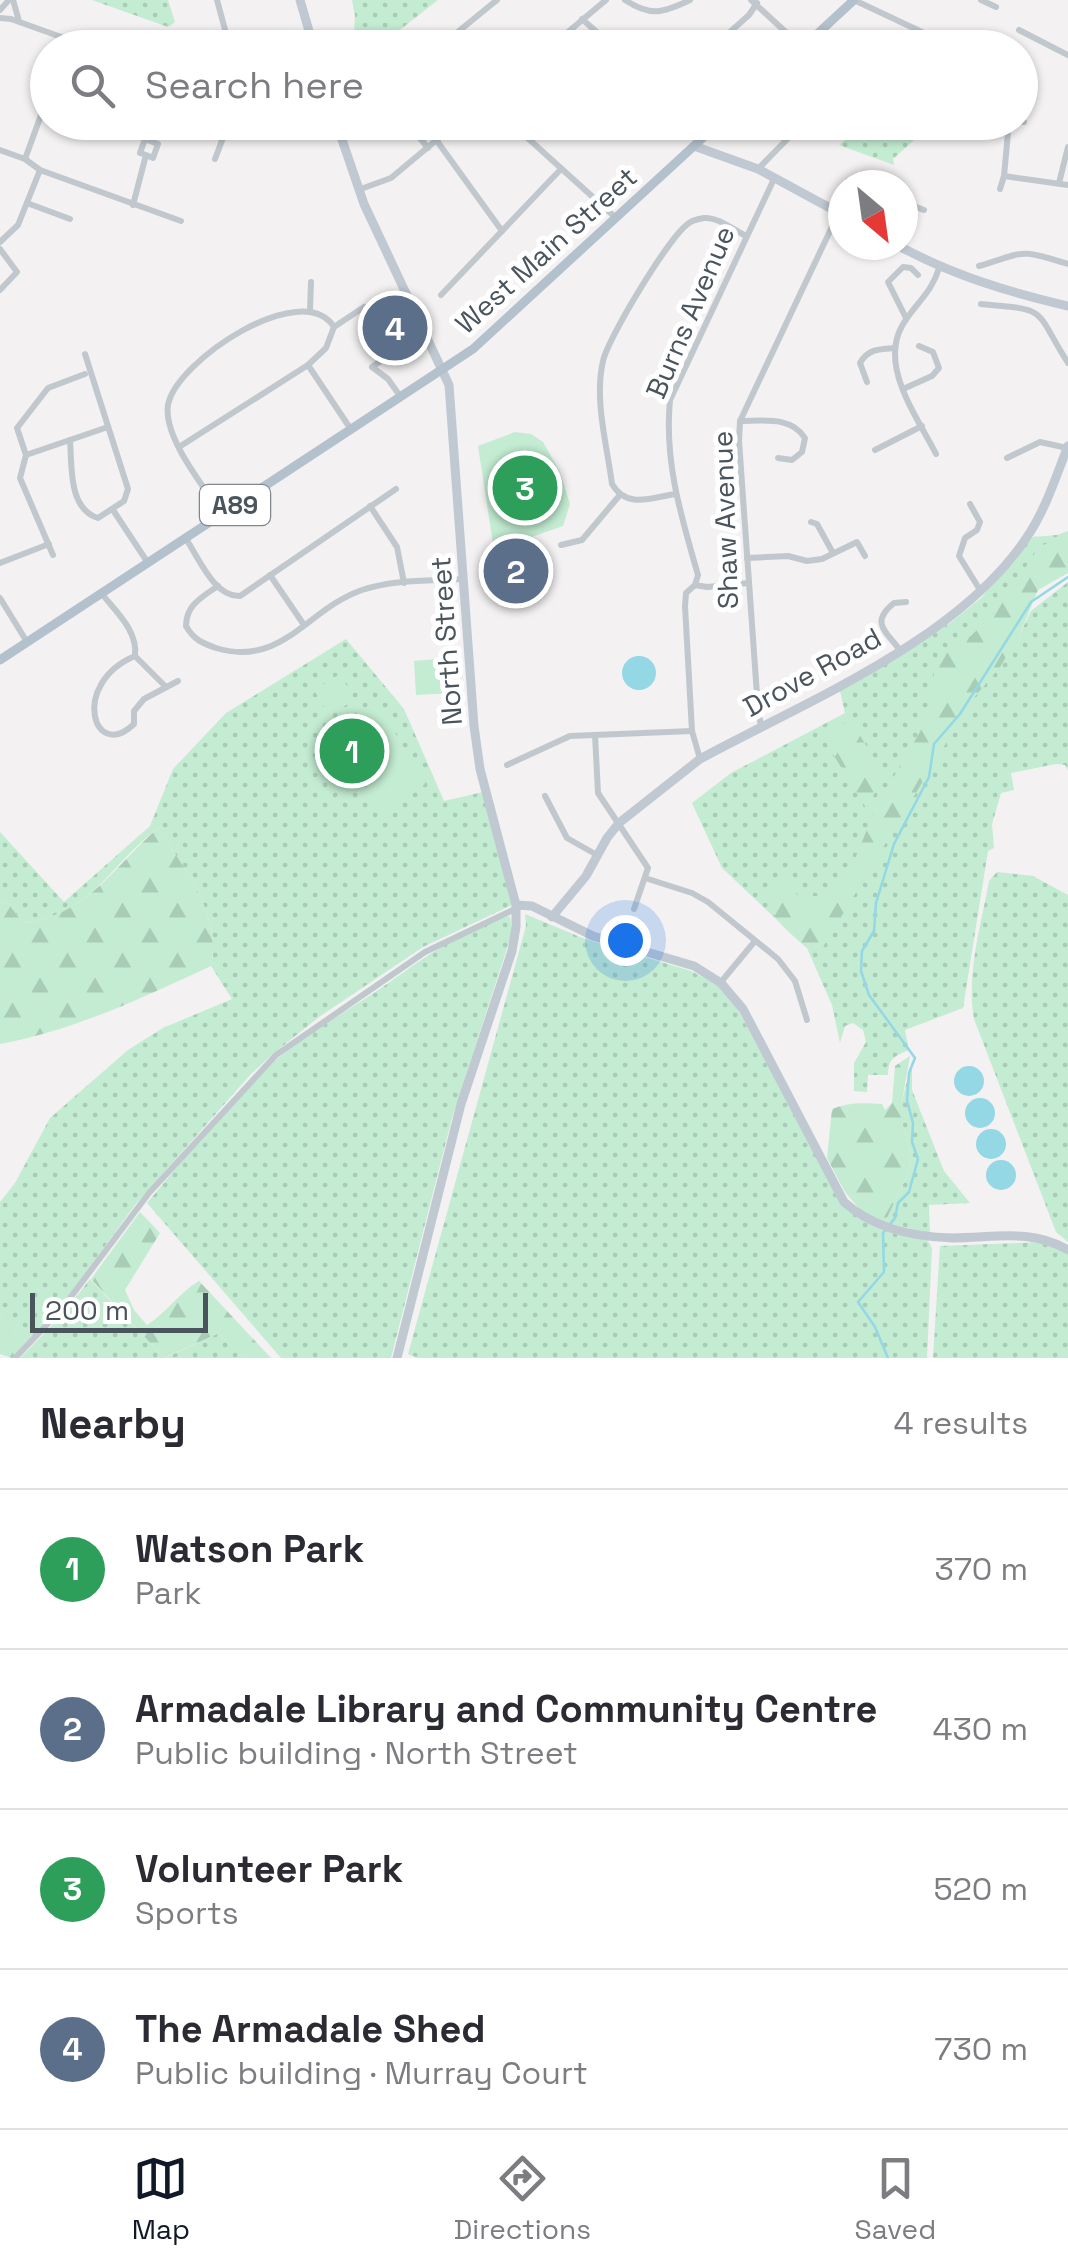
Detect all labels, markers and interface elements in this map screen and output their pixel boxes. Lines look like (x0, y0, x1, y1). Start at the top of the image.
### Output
search box (30, 30, 1038, 140)
icon: search (65, 58, 120, 113)
text: Search here (145, 61, 364, 109)
street label: West Main Street (448, 159, 644, 341)
north arrow (828, 170, 918, 260)
street label: Burns Avenue (638, 220, 742, 404)
pin: 4 (362, 290, 428, 366)
street label: Shaw Avenue (704, 430, 746, 610)
pin: 3 (492, 450, 558, 526)
road number: A89 (200, 485, 270, 525)
pin: 2 (484, 534, 548, 608)
street label: North Street (422, 555, 470, 727)
street label: Drove Road (737, 619, 887, 725)
pin: 1 (320, 714, 384, 788)
your location (600, 915, 651, 966)
scale bar (30, 1288, 208, 1332)
text: 200 m (45, 1292, 129, 1328)
text: Nearby (40, 1397, 186, 1450)
text: 4 results (893, 1403, 1028, 1443)
text: Watson Park (135, 1525, 364, 1573)
text: 1 (65, 1549, 80, 1589)
text: 370 m (935, 1549, 1028, 1589)
text: Park (135, 1573, 202, 1613)
text: Armadale Library and Community Centre (135, 1685, 877, 1733)
text: 2 (63, 1709, 82, 1749)
text: 430 m (932, 1709, 1028, 1749)
text: Public building · North Street (135, 1733, 578, 1773)
text: Volunteer Park (135, 1845, 403, 1893)
text: 3 (63, 1869, 82, 1909)
text: 520 m (934, 1869, 1028, 1909)
text: Sports (135, 1893, 239, 1933)
text: The Armadale Shed (135, 2005, 486, 2053)
text: 4 (62, 2029, 83, 2069)
text: 730 m (934, 2029, 1028, 2069)
text: Public building · Murray Court (135, 2053, 588, 2093)
tab: Map (132, 2151, 190, 2247)
tab: Directions (454, 2151, 591, 2247)
tab: Saved (855, 2151, 936, 2247)

